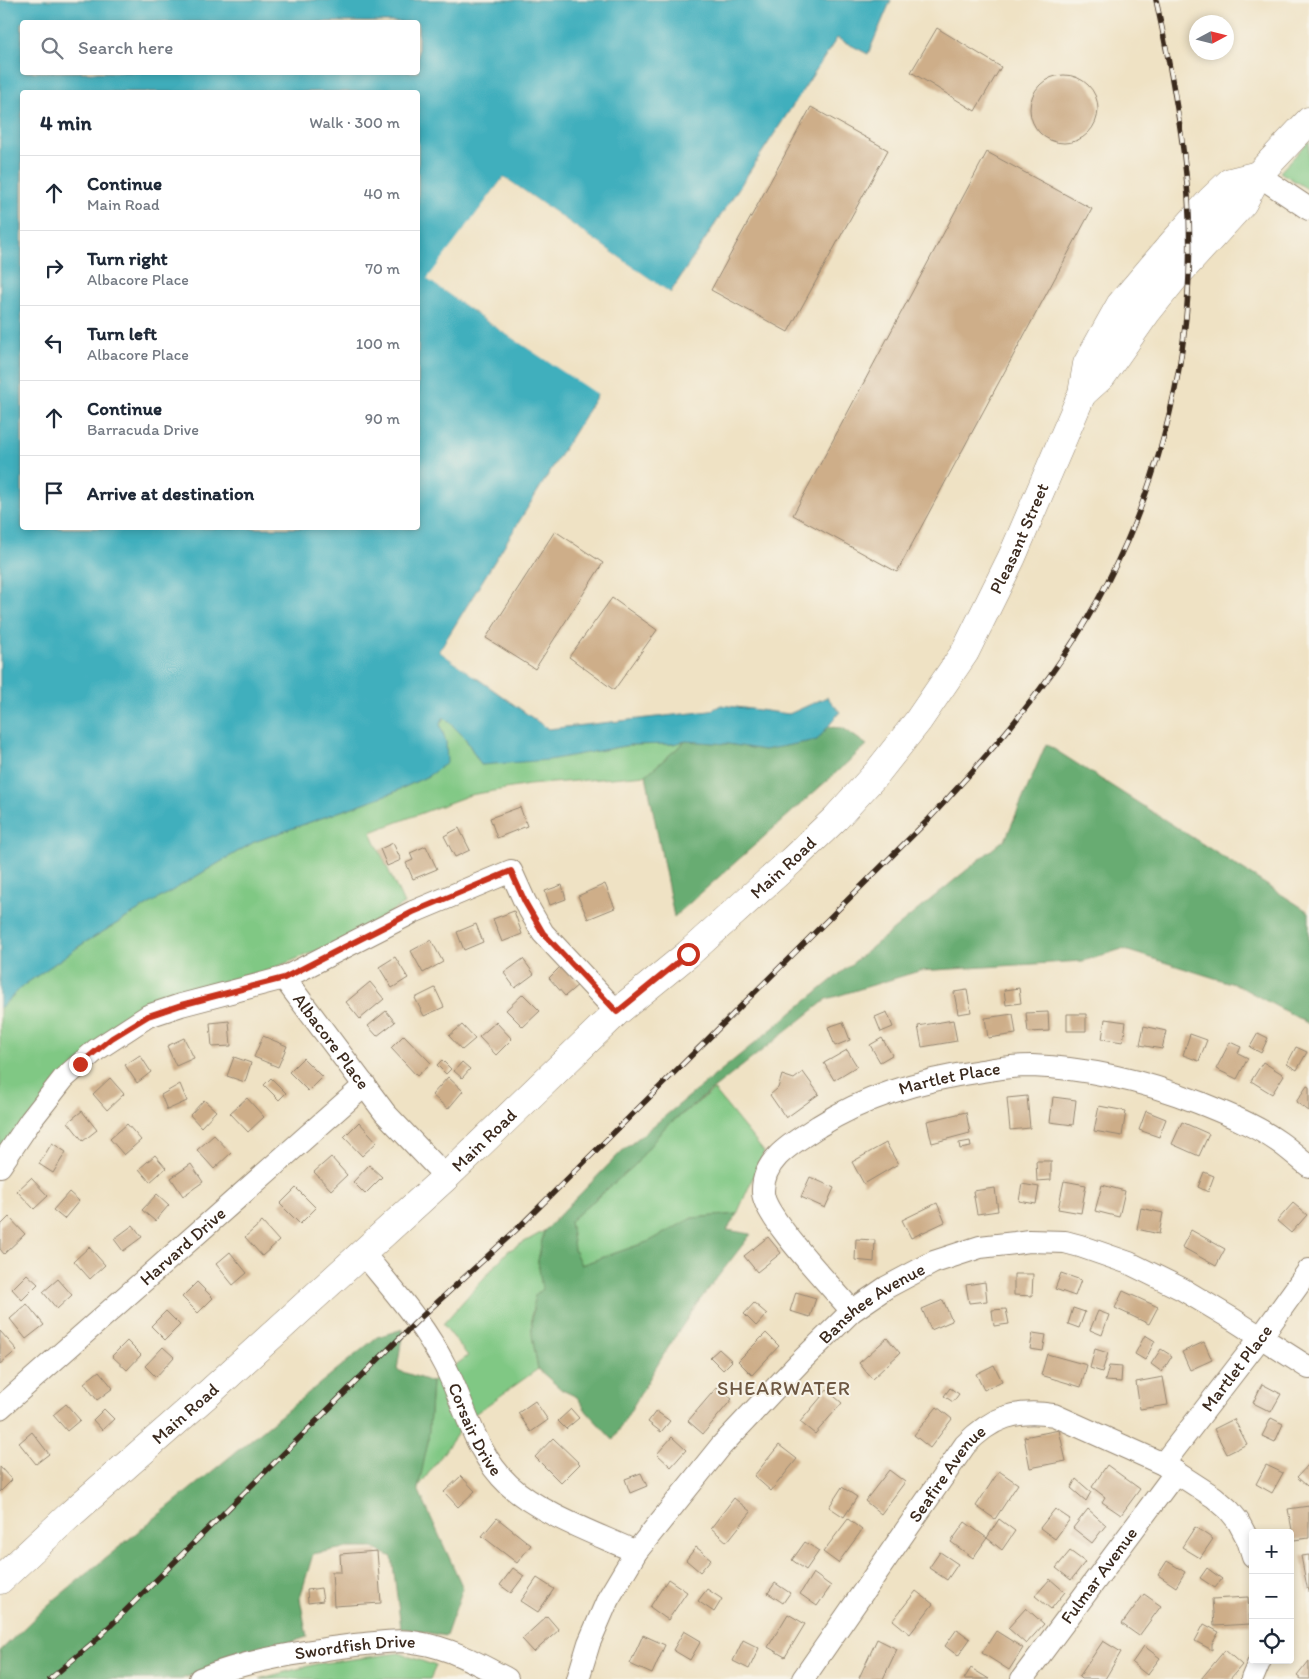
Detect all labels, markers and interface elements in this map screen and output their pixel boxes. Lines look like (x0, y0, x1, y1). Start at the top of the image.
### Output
north arrow (1189, 15, 1234, 60)
search box (20, 20, 420, 75)
icon: search (38, 34, 66, 62)
text: Search here (78, 36, 173, 59)
text: 4 min (40, 110, 92, 135)
text: Walk · 300 m (309, 113, 400, 132)
text: Continue (87, 172, 162, 195)
icon: ahead (40, 179, 68, 207)
text: 40 m (363, 184, 400, 203)
text: Main Road (87, 195, 160, 214)
text: Turn right (87, 247, 168, 270)
icon: right (40, 254, 68, 282)
text: 70 m (365, 259, 400, 278)
text: Albacore Place (87, 270, 189, 289)
text: Turn left (87, 322, 157, 345)
icon: left (40, 329, 68, 357)
text: 100 m (356, 334, 400, 353)
text: Albacore Place (87, 345, 189, 364)
text: Continue (87, 397, 162, 420)
icon: ahead (40, 404, 68, 432)
text: 90 m (365, 409, 400, 428)
text: Barracuda Drive (87, 420, 199, 439)
icon: arrive (40, 479, 68, 507)
street label: Pleasant Street (985, 479, 1054, 597)
text: Arrive at destination (87, 482, 254, 505)
street label: Main Road (746, 832, 821, 903)
route start (677, 943, 700, 966)
street label: Albacore Place (288, 989, 374, 1094)
route end (69, 1053, 92, 1076)
street label: Martlet Place (896, 1057, 1002, 1100)
street label: Main Road (447, 1104, 521, 1177)
street label: Harvard Drive (135, 1202, 230, 1290)
street label: Banshee Avenue (814, 1258, 929, 1349)
street label: Martlet Place (1197, 1320, 1277, 1416)
district label: SHEARWATER (717, 1376, 851, 1400)
street label: Main Road (147, 1378, 224, 1449)
street label: Corsair Drive (443, 1379, 507, 1481)
street label: Seafire Avenue (904, 1420, 990, 1527)
street label: Fulmar Avenue (1056, 1523, 1142, 1628)
map controls (1249, 1529, 1294, 1664)
button: + (1249, 1529, 1294, 1574)
button: − (1249, 1574, 1294, 1619)
button: locate (1249, 1619, 1294, 1664)
street label: Swordfish Drive (293, 1630, 417, 1665)

